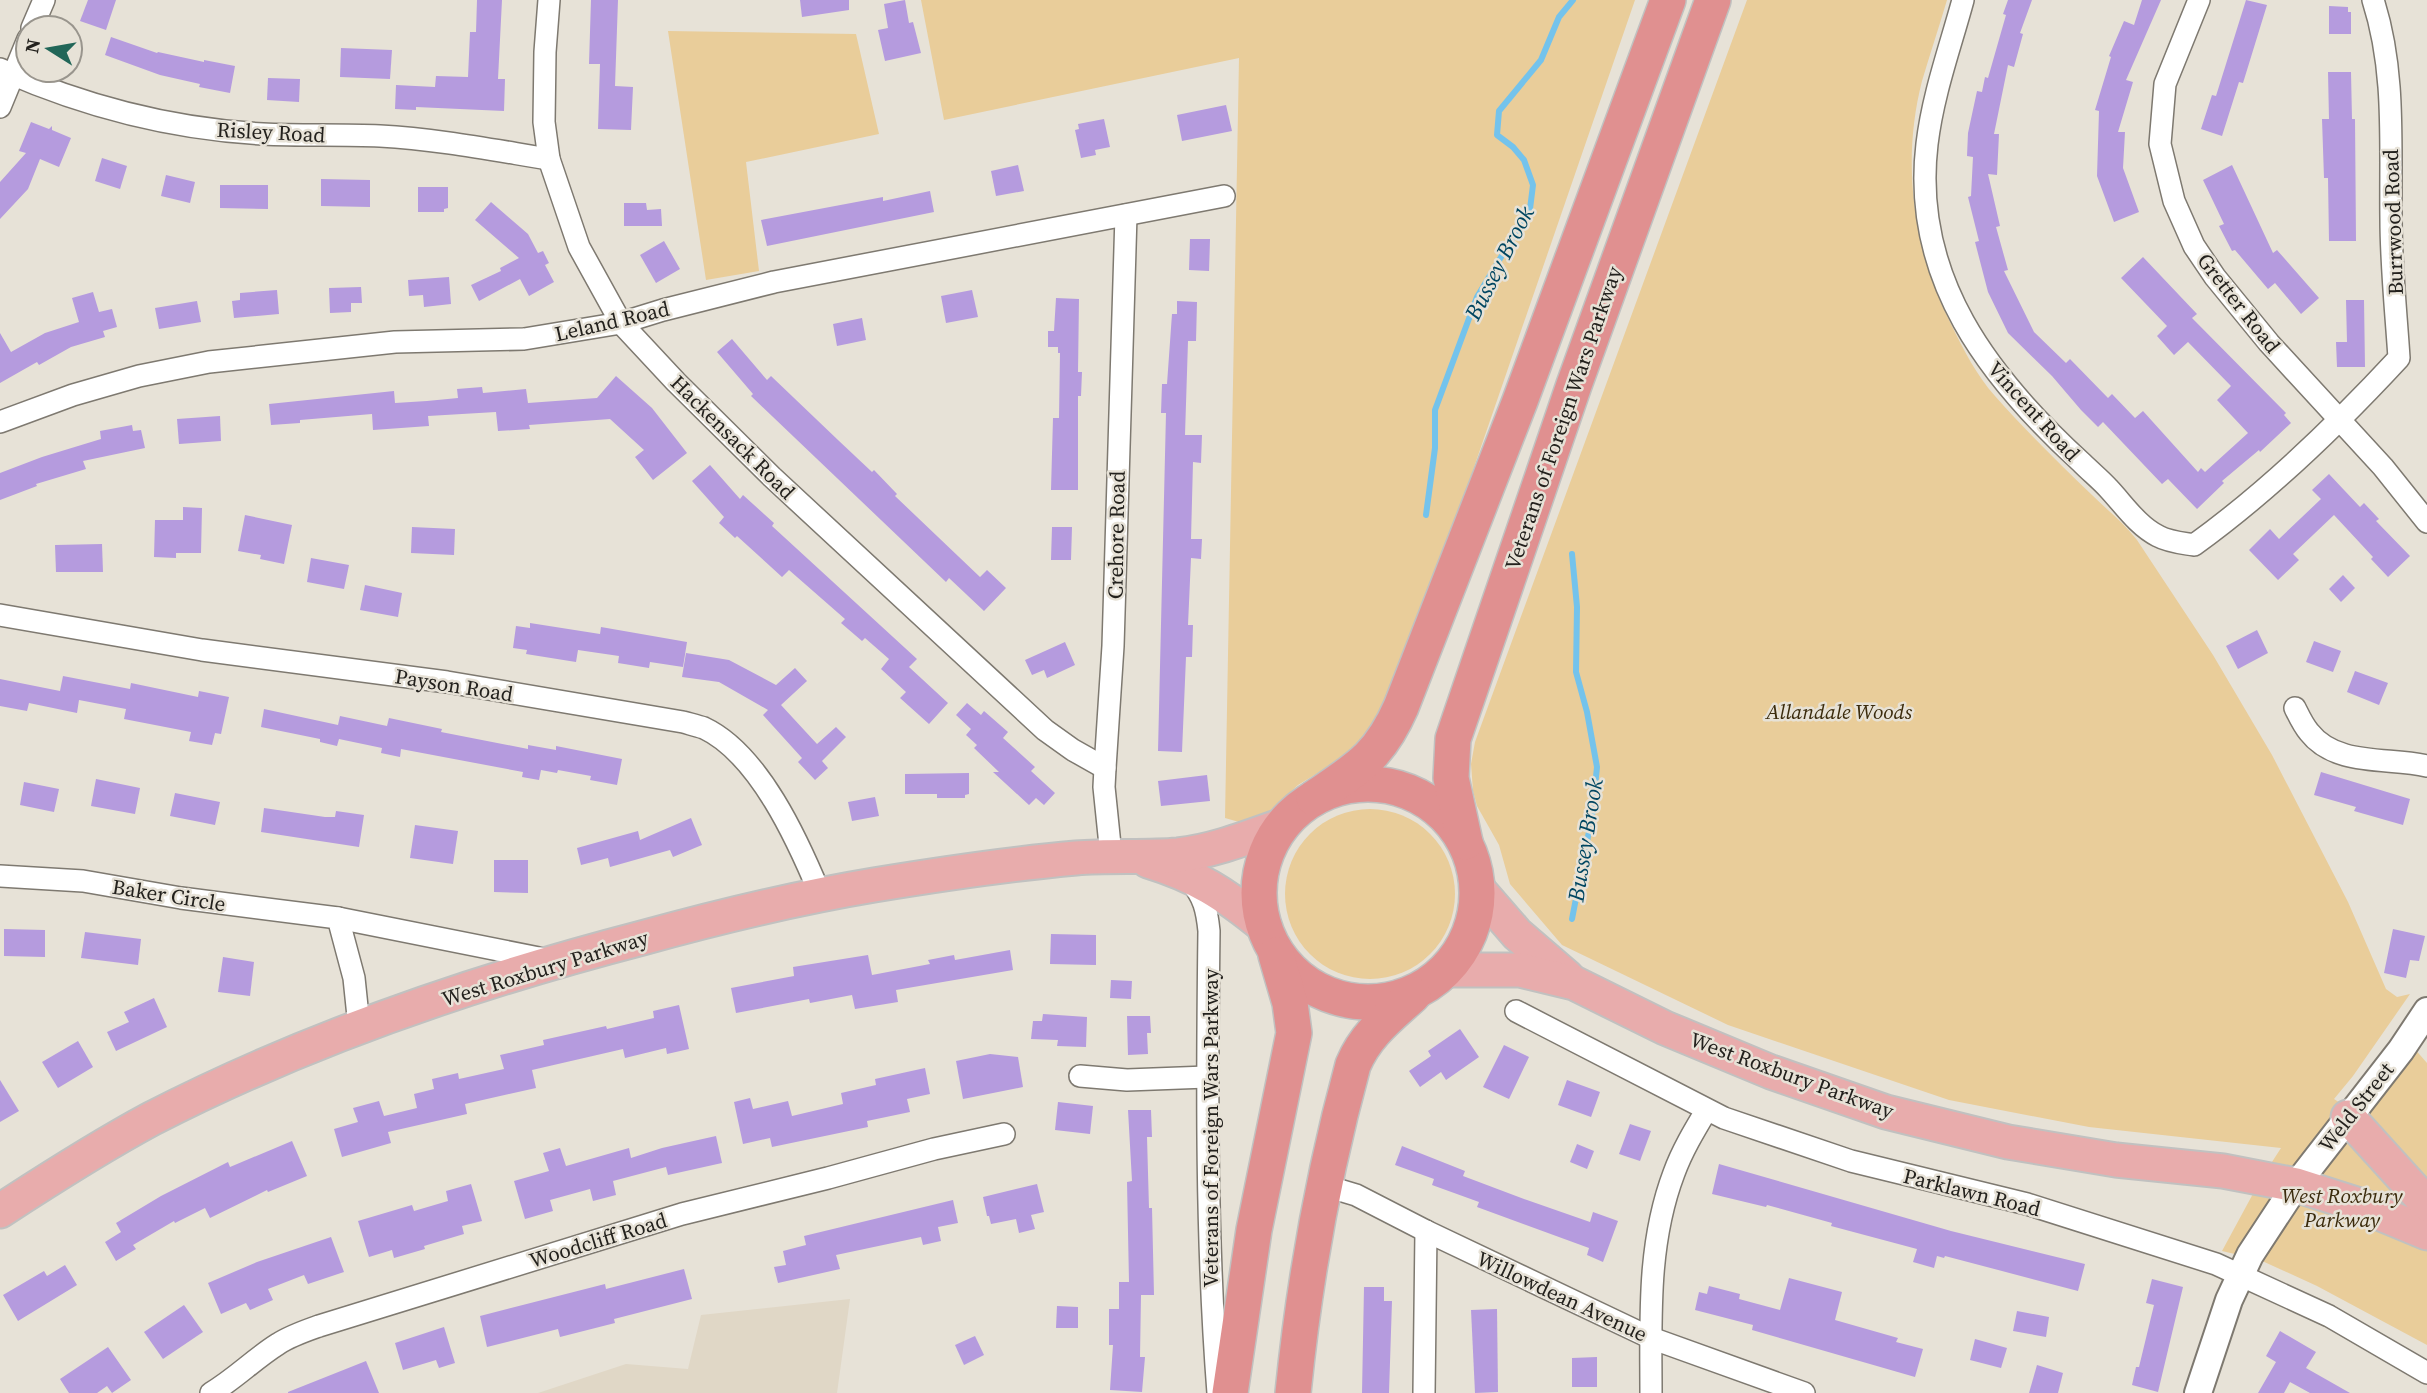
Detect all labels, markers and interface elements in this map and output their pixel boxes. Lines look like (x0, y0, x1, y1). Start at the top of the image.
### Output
north arrow (14, 14, 84, 84)
text: N (18, 36, 46, 55)
street label: Risley Road (216, 115, 326, 149)
street label: Burrwood Road (2376, 148, 2410, 296)
water label: Bussey Brook (1456, 200, 1542, 327)
street label: Gretter Road (2191, 247, 2287, 359)
street label: Veterans of Foreign Wars Parkway (1497, 262, 1629, 574)
street label: Leland Road (552, 294, 672, 348)
street label: Vincent Road (1981, 355, 2087, 467)
street label: Hackensack Road (664, 368, 802, 506)
street label: Crehore Road (1100, 470, 1132, 599)
street label: Payson Road (393, 661, 515, 709)
park label: Allandale Woods (1765, 697, 1912, 726)
water label: Bussey Brook (1559, 776, 1611, 905)
street label: Baker Circle (110, 872, 228, 918)
street label: West Roxbury Parkway (438, 923, 652, 1013)
street label: Veterans of Foreign Wars Parkway (1196, 968, 1225, 1288)
street label: West Roxbury Parkway (1686, 1025, 1898, 1125)
street label: Weld Street (2312, 1056, 2400, 1158)
street label: Parklawn Road (1900, 1161, 2044, 1223)
park label: West Roxbury Parkway (2281, 1181, 2403, 1234)
street label: Woodcliff Road (526, 1205, 670, 1275)
street label: Willowdean Avenue (1472, 1244, 1652, 1348)

